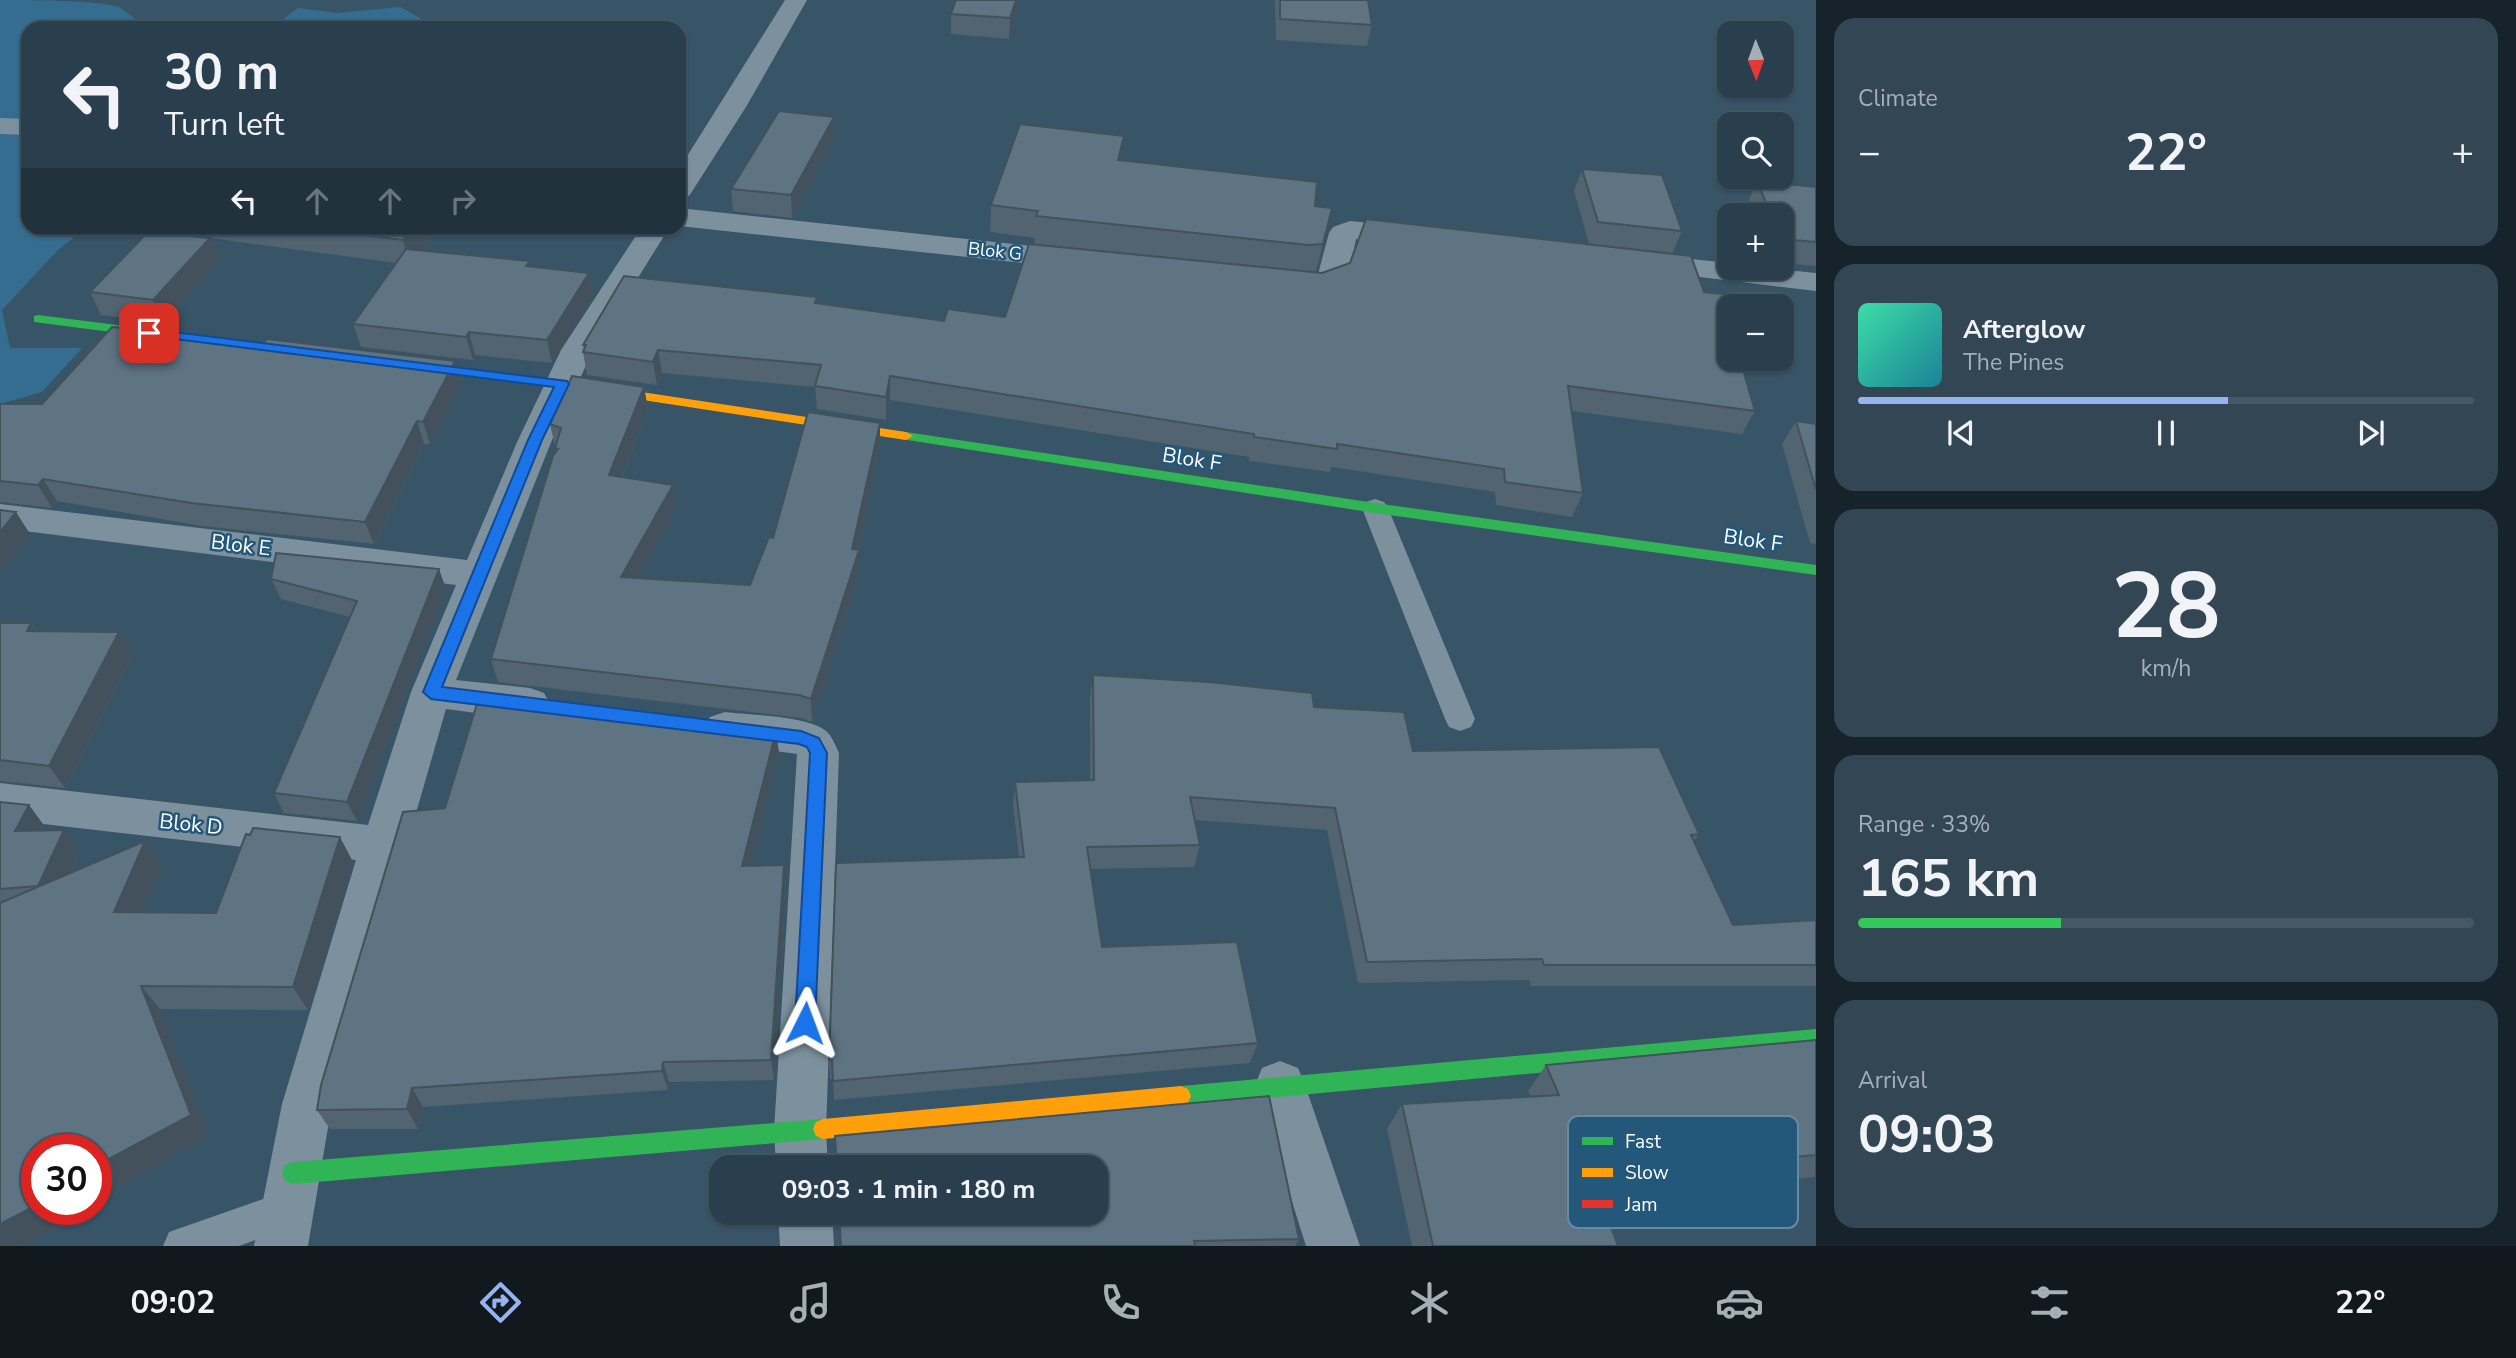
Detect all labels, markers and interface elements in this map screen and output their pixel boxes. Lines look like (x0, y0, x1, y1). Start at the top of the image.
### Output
north arrow (1717, 21, 1794, 98)
map controls (1717, 21, 1794, 371)
text: 30 m (164, 39, 279, 106)
icon: left (49, 49, 140, 140)
text: Climate (1858, 83, 1938, 114)
text: Turn left (164, 103, 284, 146)
button: search (1717, 112, 1794, 189)
text: 22° (2125, 117, 2207, 188)
text: − (1858, 127, 1881, 178)
text: + (2451, 127, 2474, 178)
icon: left (225, 182, 263, 220)
icon: ahead (298, 182, 336, 220)
icon: ahead (371, 182, 409, 220)
icon: right (444, 182, 482, 220)
button: + (1717, 203, 1794, 280)
street label: Blok G (967, 236, 1023, 266)
button: − (1717, 294, 1794, 371)
pin (119, 303, 179, 363)
text: Afterglow (1963, 312, 2086, 347)
icon: arrive (130, 314, 168, 352)
text: The Pines (1963, 347, 2064, 378)
icon: previous (1942, 414, 1980, 452)
icon: pause (2147, 414, 2185, 452)
icon: next (2352, 414, 2390, 452)
street label: Blok F (1160, 441, 1224, 477)
street label: Blok F (1722, 522, 1784, 558)
street label: Blok E (209, 527, 273, 563)
text: 28 (2111, 545, 2221, 669)
text: km/h (2141, 653, 2191, 684)
street label: Blok D (158, 807, 224, 841)
text: Range · 33% (1858, 809, 1990, 840)
text: 165 km (1858, 843, 2039, 914)
position arrow (768, 986, 842, 1060)
text: Arrival (1858, 1065, 1927, 1096)
text: 09:03 (1858, 1099, 1996, 1170)
legend (1568, 1116, 1798, 1228)
text: Fast (1625, 1129, 1661, 1155)
speed limit sign: 30 (21, 1134, 112, 1225)
text: Slow (1625, 1160, 1669, 1186)
text: 09:03 · 1 min · 180 m (782, 1172, 1035, 1207)
text: Jam (1624, 1192, 1658, 1218)
icon: directions (476, 1278, 525, 1327)
icon: music (786, 1278, 835, 1327)
icon: phone (1096, 1278, 1145, 1327)
icon: climate (1405, 1278, 1454, 1327)
icon: car (1715, 1278, 1764, 1327)
icon: filters (2025, 1278, 2074, 1327)
text: 09:02 (130, 1281, 215, 1324)
text: 22° (2335, 1281, 2385, 1324)

